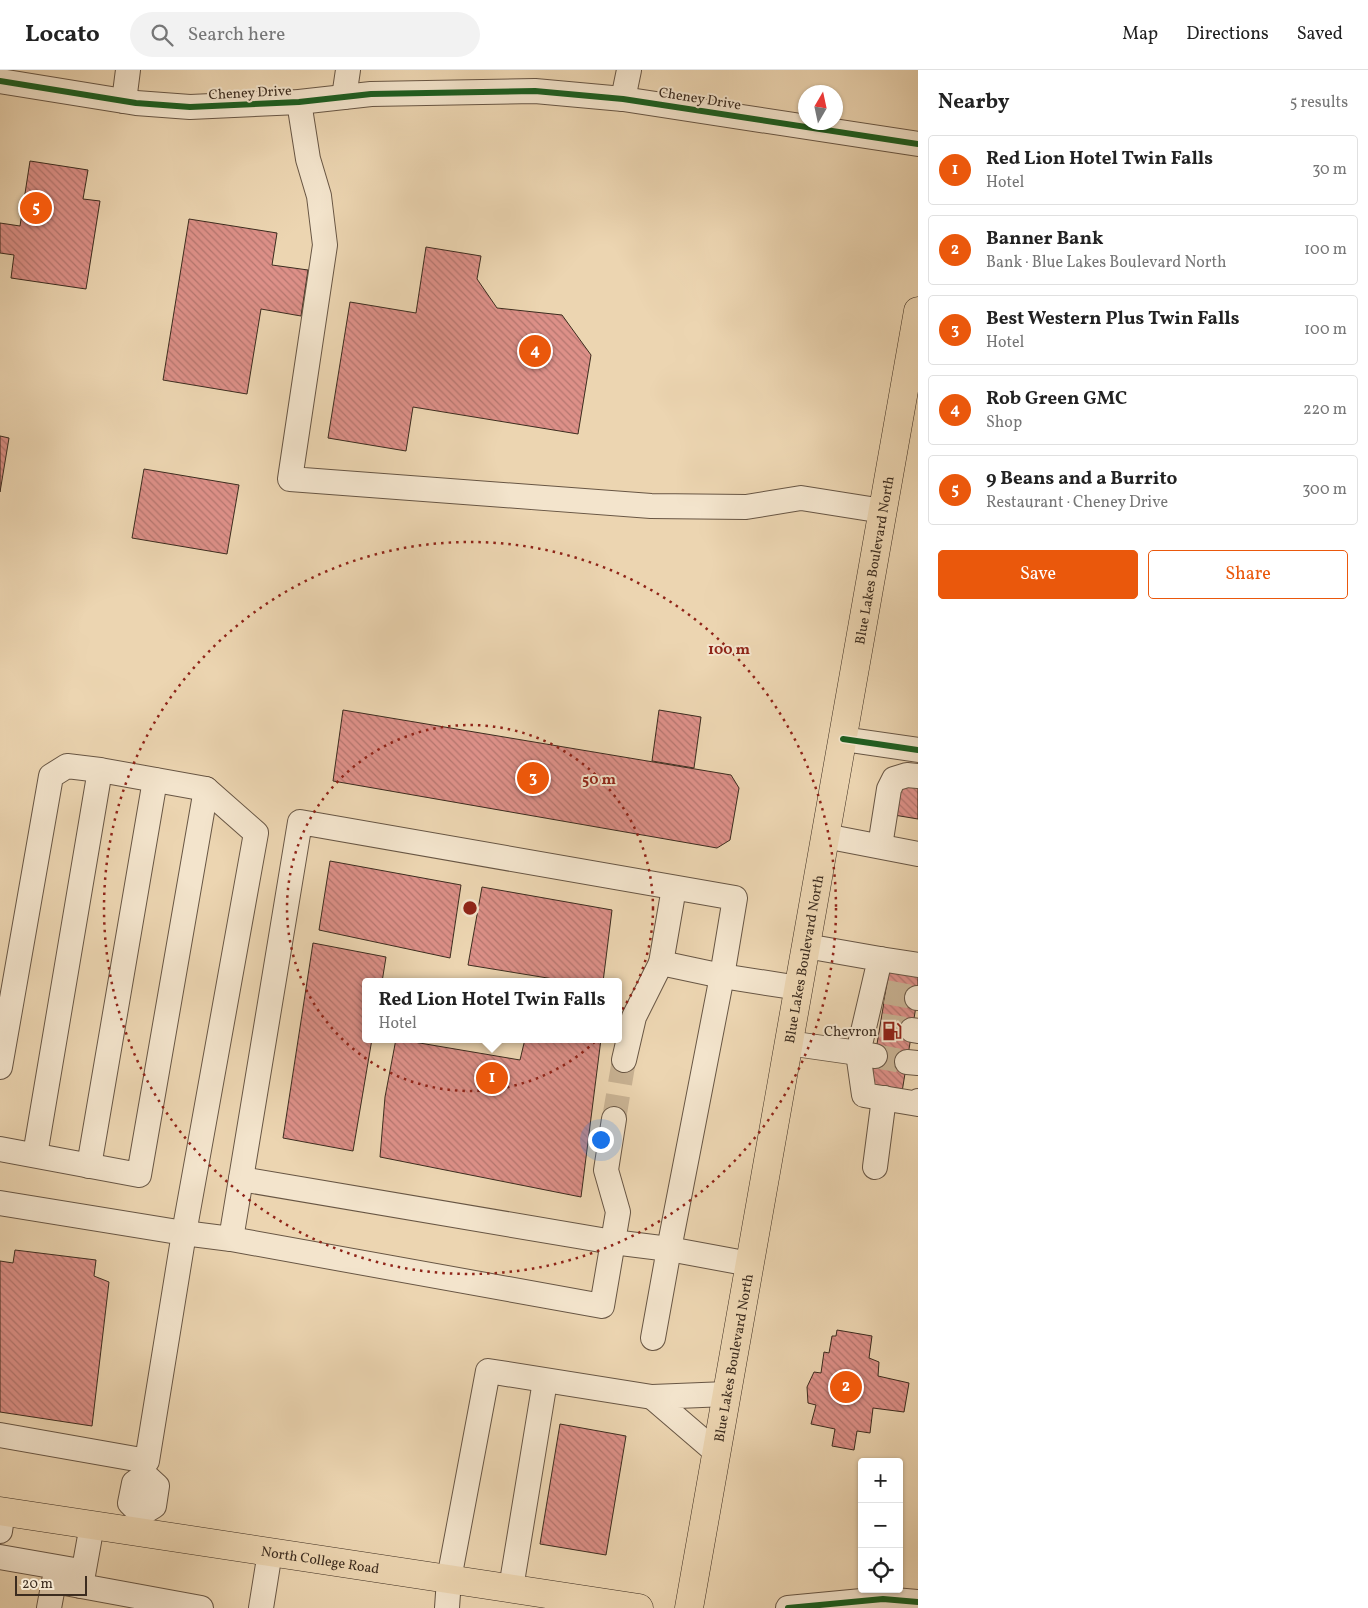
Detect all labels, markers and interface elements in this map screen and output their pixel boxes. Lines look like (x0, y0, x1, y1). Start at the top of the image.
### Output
search box (130, 12, 480, 57)
text: Locato (25, 18, 100, 52)
icon: search (148, 21, 176, 49)
text: Search here (188, 22, 285, 48)
text: Map (1122, 22, 1158, 47)
text: Directions (1186, 22, 1269, 47)
text: Saved (1297, 22, 1343, 47)
street label: Cheney Drive (208, 82, 292, 105)
street label: Cheney Drive (657, 84, 743, 115)
north arrow (798, 85, 843, 130)
text: Nearby (938, 88, 1009, 117)
text: 5 results (1290, 92, 1348, 114)
text: Red Lion Hotel Twin Falls (986, 146, 1213, 172)
text: 1 (952, 159, 958, 181)
text: 30 m (1312, 159, 1347, 181)
text: Hotel (986, 172, 1024, 194)
pin: 5 (20, 189, 52, 227)
text: Banner Bank (986, 226, 1104, 252)
text: 2 (951, 239, 959, 261)
text: 100 m (1304, 239, 1347, 261)
text: Bank · Blue Lakes Boulevard North (986, 252, 1227, 274)
text: Best Western Plus Twin Falls (986, 306, 1240, 332)
text: 3 (951, 319, 959, 341)
text: 100 m (1304, 319, 1347, 341)
pin: 4 (519, 332, 551, 370)
text: Hotel (986, 332, 1024, 354)
text: Rob Green GMC (986, 386, 1127, 412)
text: 4 (950, 399, 960, 421)
text: 220 m (1303, 399, 1347, 421)
text: Shop (986, 412, 1022, 434)
text: 9 Beans and a Burrito (986, 466, 1177, 492)
street label: Blue Lakes Boulevard North (851, 475, 900, 646)
text: 5 (951, 479, 959, 501)
text: 300 m (1302, 479, 1347, 501)
text: Restaurant · Cheney Drive (986, 492, 1168, 514)
button: Save (938, 550, 1138, 599)
button: Share (1148, 550, 1348, 599)
text: 100 m (708, 640, 751, 661)
pin: 3 (517, 759, 549, 797)
text: 50 m (582, 770, 616, 791)
street label: Blue Lakes Boulevard North (781, 874, 829, 1045)
centre of rings (461, 899, 479, 917)
popup (362, 978, 622, 1043)
text: Red Lion Hotel Twin Falls (378, 987, 606, 1013)
text: Hotel (378, 1013, 417, 1035)
fuel station icon: Chevron (881, 1020, 903, 1042)
place label: Chevron (824, 1023, 877, 1042)
pin: 1 (476, 1059, 508, 1097)
your location (588, 1127, 614, 1153)
street label: Blue Lakes Boulevard North (710, 1272, 759, 1444)
pin: 2 (830, 1368, 862, 1406)
map controls (858, 1458, 903, 1593)
button: + (858, 1458, 903, 1503)
button: − (858, 1503, 903, 1548)
street label: North College Road (260, 1543, 381, 1579)
button: locate (858, 1548, 903, 1593)
scale bar (15, 1573, 88, 1596)
text: 20 m (22, 1575, 53, 1594)

